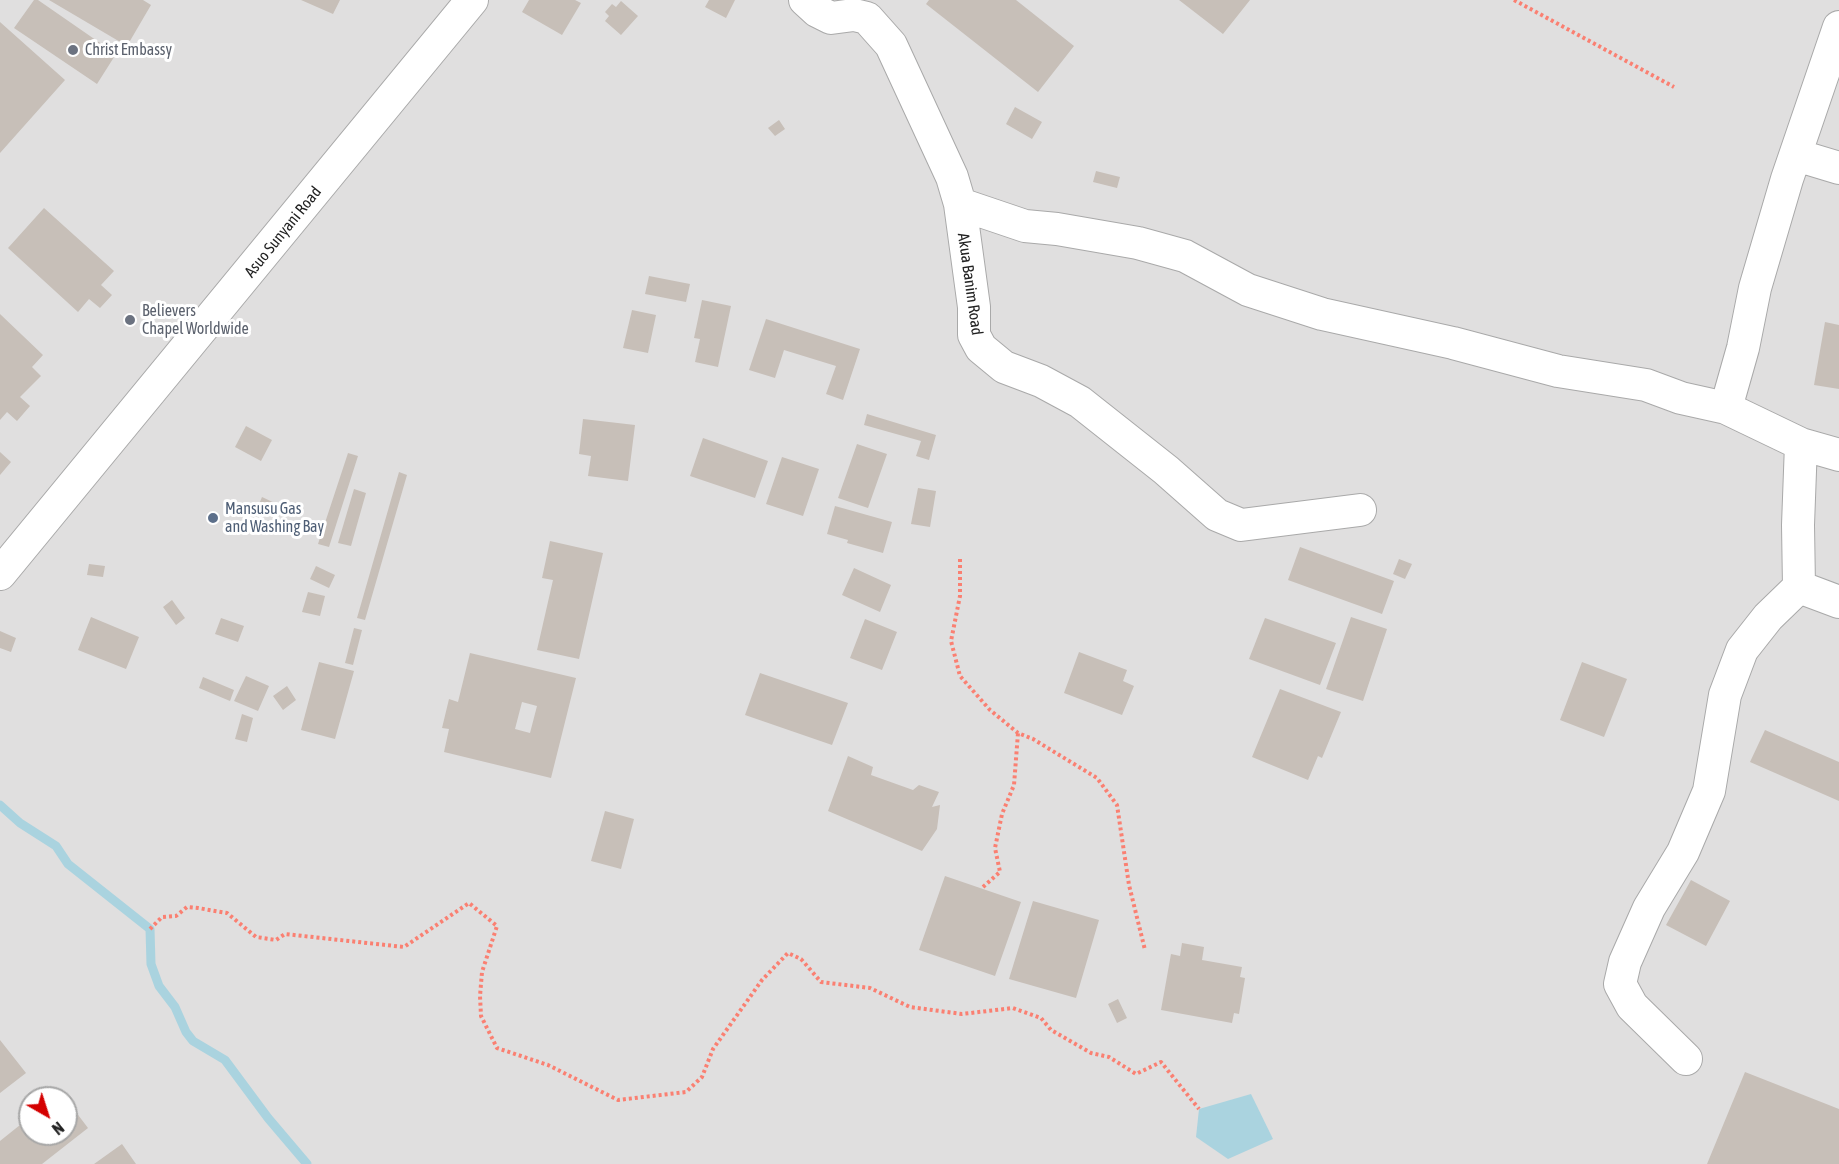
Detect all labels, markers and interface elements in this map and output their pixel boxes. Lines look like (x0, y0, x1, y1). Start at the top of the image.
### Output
place label: Christ Embassy (85, 40, 172, 60)
marker: Christ Embassy (66, 43, 80, 57)
street label: Asuo Sunyani Road (241, 183, 325, 281)
street label: Akua Banim Road (953, 232, 987, 336)
place label: Believers Chapel Worldwide (142, 301, 249, 339)
marker: Believers Chapel Worldwide (123, 313, 137, 327)
place label: Mansusu Gas and Washing Bay (225, 499, 324, 537)
marker: Mansusu Gas and Washing Bay (206, 511, 220, 525)
north arrow (18, 1086, 78, 1146)
text: N (49, 1118, 67, 1138)

